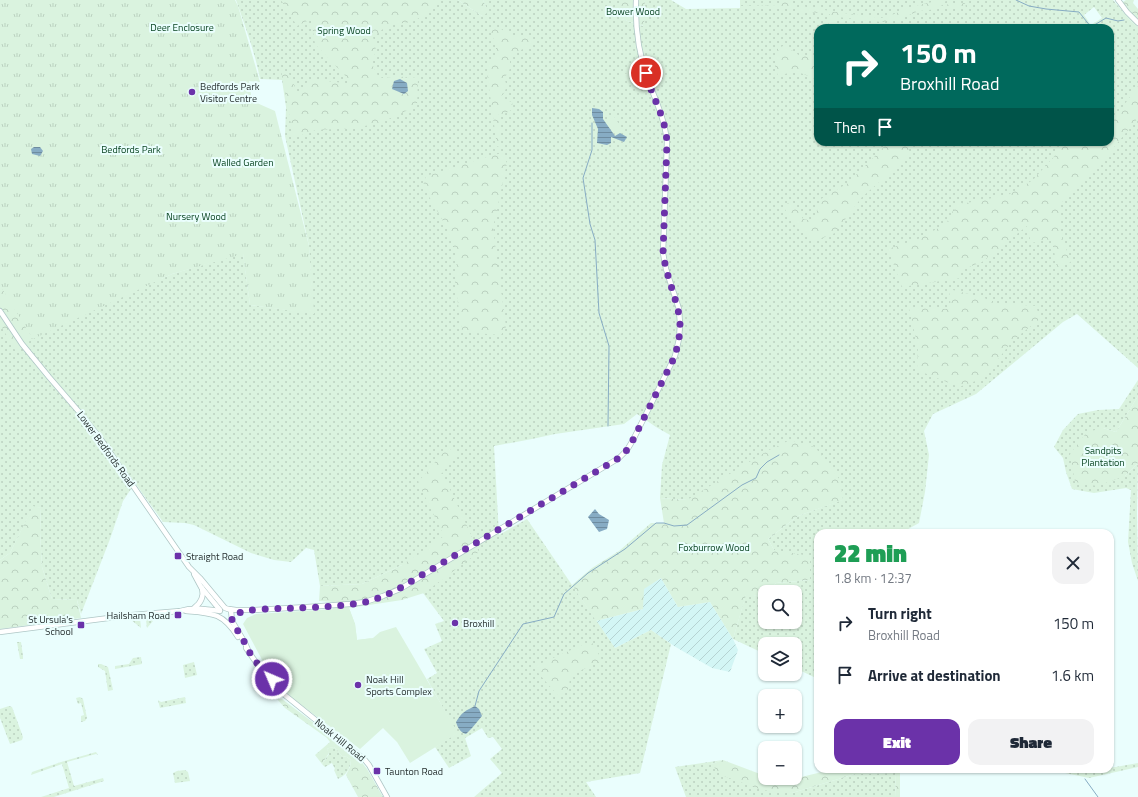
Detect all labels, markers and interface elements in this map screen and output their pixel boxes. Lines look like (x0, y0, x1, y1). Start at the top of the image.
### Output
park label: Bower Wood (606, 4, 660, 19)
park label: Deer Enclosure (150, 20, 214, 35)
park label: Spring Wood (317, 23, 371, 38)
text: 150 m (900, 31, 977, 74)
icon: right (834, 40, 886, 92)
pin (629, 56, 663, 90)
icon: arrive (635, 62, 657, 84)
text: Broxhill Road (900, 70, 999, 97)
place label: Bedfords Park Visitor Centre (200, 79, 260, 106)
marker: Bedfords Park Visitor Centre (187, 87, 197, 97)
text: Then (834, 116, 866, 139)
icon: arrive (874, 116, 896, 138)
park label: Bedfords Park (101, 142, 161, 157)
park label: Walled Garden (212, 155, 274, 170)
park label: Nursery Wood (166, 209, 226, 224)
street label: Lower Bedfords Road (73, 408, 139, 490)
park label: Sandpits Plantation (1081, 443, 1125, 470)
text: 22 min (834, 535, 907, 571)
park label: Foxburrow Wood (678, 540, 750, 555)
button: close (1052, 542, 1094, 584)
place label: Straight Road (186, 549, 243, 564)
marker: Straight Road (173, 551, 183, 561)
text: 1.8 km · 12:37 (834, 568, 912, 588)
map controls (758, 585, 802, 785)
button: search (758, 585, 802, 629)
text: Turn right (868, 602, 932, 625)
place label: Hailsham Road (107, 608, 170, 623)
marker: Hailsham Road (173, 610, 183, 620)
place label: St Ursula's School (28, 612, 73, 639)
icon: right (834, 612, 856, 634)
text: 150 m (1053, 612, 1094, 635)
place label: Broxhill (463, 616, 494, 631)
marker: Broxhill (450, 618, 460, 628)
marker: St Ursula's School (76, 620, 86, 630)
text: Broxhill Road (868, 625, 940, 645)
button: layers (758, 637, 802, 681)
position arrow (251, 658, 293, 700)
icon: arrive (834, 664, 856, 686)
text: Arrive at destination (868, 664, 1001, 687)
text: 1.6 km (1051, 664, 1094, 687)
place label: Noak Hill Sports Complex (366, 672, 432, 699)
marker: Noak Hill Sports Complex (353, 680, 363, 690)
button: + (758, 689, 802, 733)
street label: Noak Hill Road (311, 715, 369, 765)
button: Exit (834, 719, 960, 765)
button: Share (968, 719, 1094, 765)
button: − (758, 741, 802, 785)
place label: Taunton Road (385, 764, 443, 779)
marker: Taunton Road (372, 766, 382, 776)

